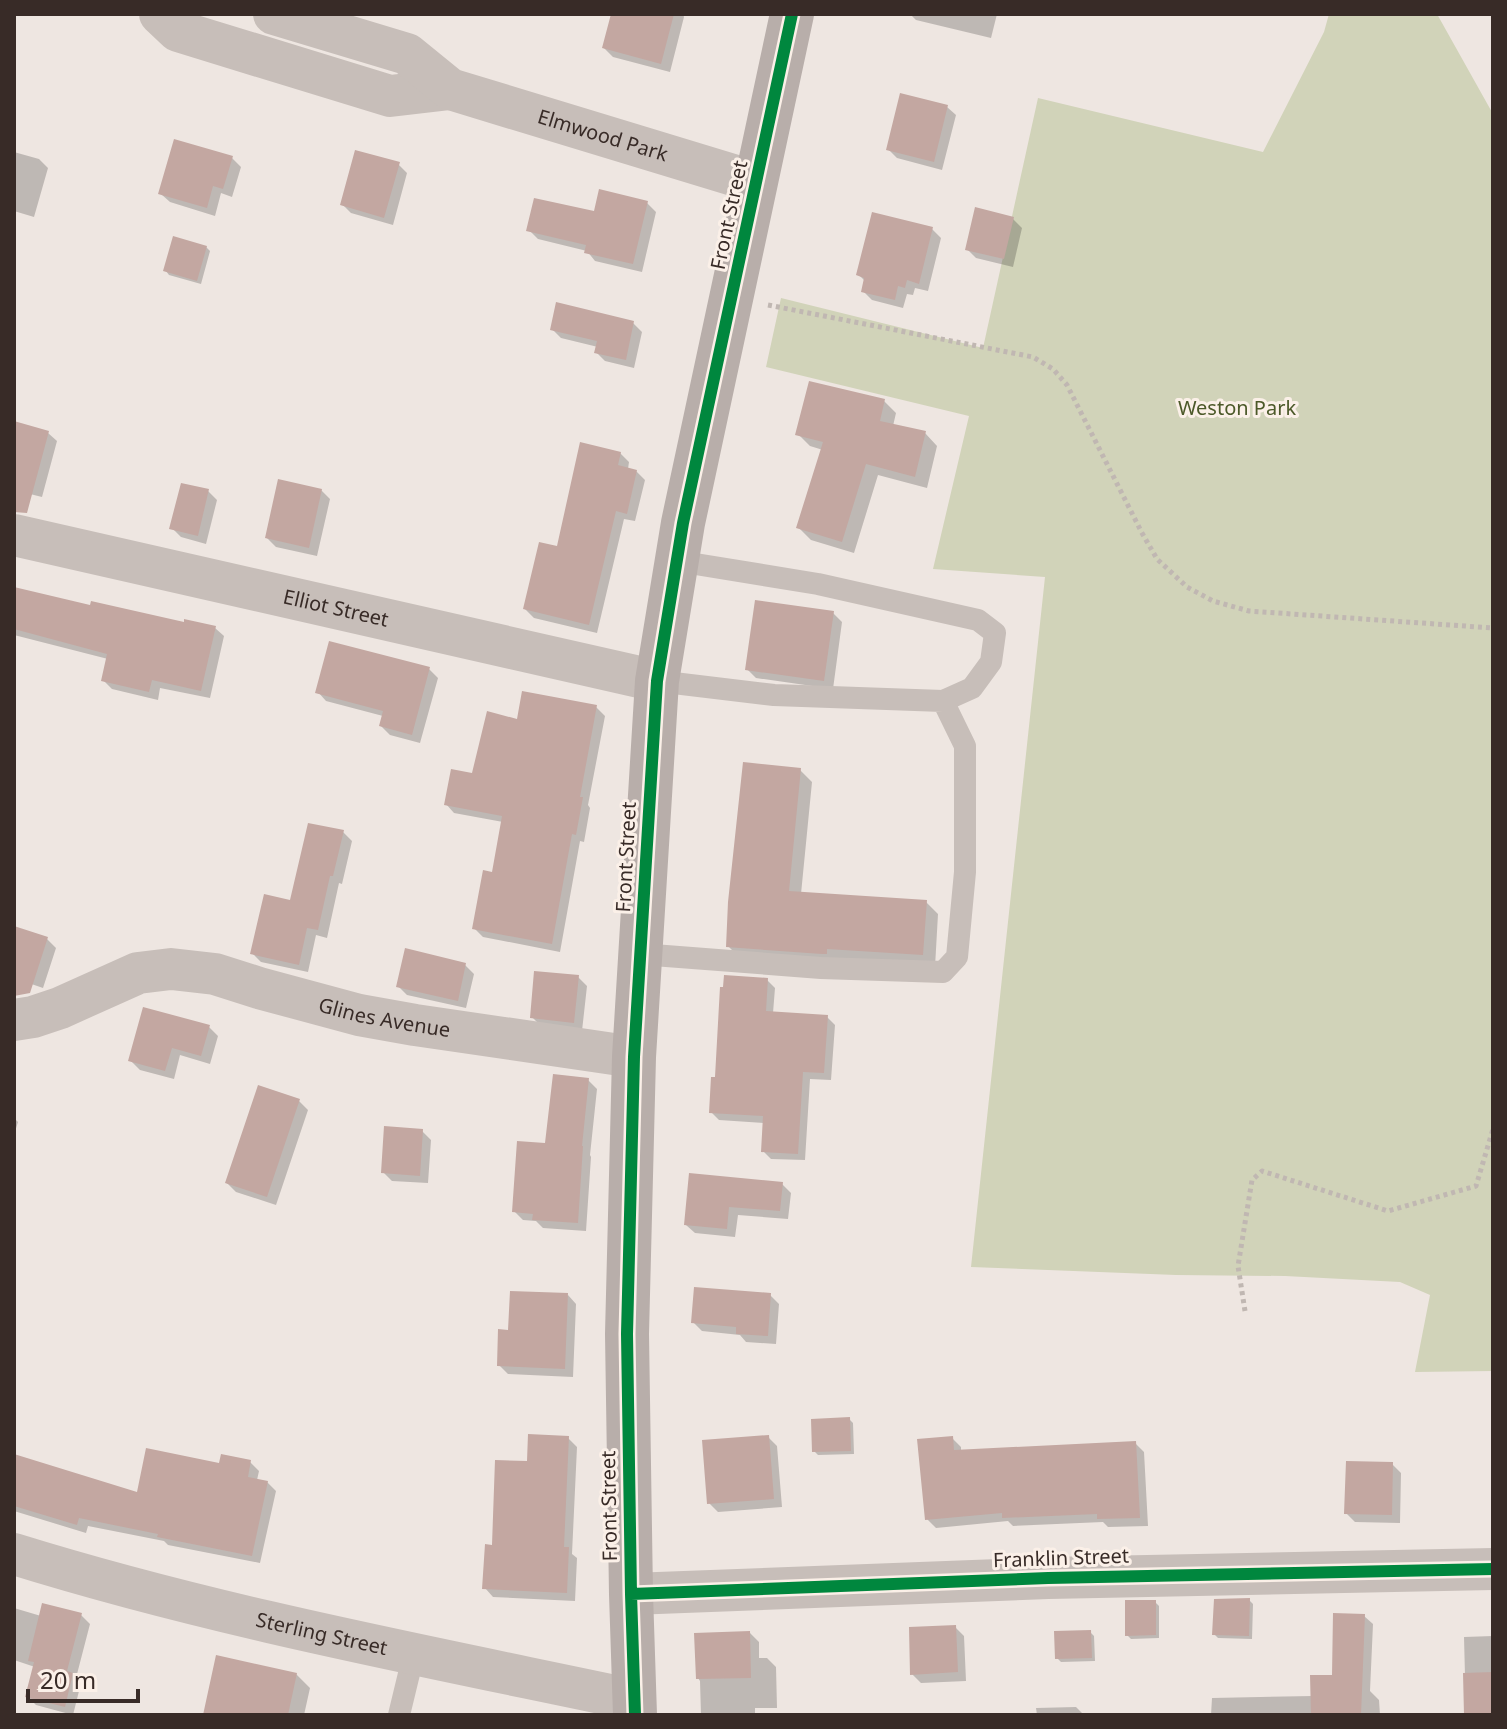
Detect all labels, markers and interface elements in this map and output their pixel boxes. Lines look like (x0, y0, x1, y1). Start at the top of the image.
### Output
street label: Elmwood Park (535, 102, 672, 168)
street label: Front Street (704, 158, 753, 272)
park label: Weston Park (1178, 394, 1296, 421)
street label: Elliot Street (281, 583, 391, 633)
street label: Front Street (609, 801, 642, 913)
street label: Glines Avenue (316, 991, 452, 1043)
street label: Front Street (594, 1450, 623, 1562)
street label: Franklin Street (992, 1542, 1130, 1573)
street label: Sterling Street (253, 1605, 390, 1661)
scale bar (28, 1653, 138, 1703)
text: 20 m (40, 1663, 96, 1696)

